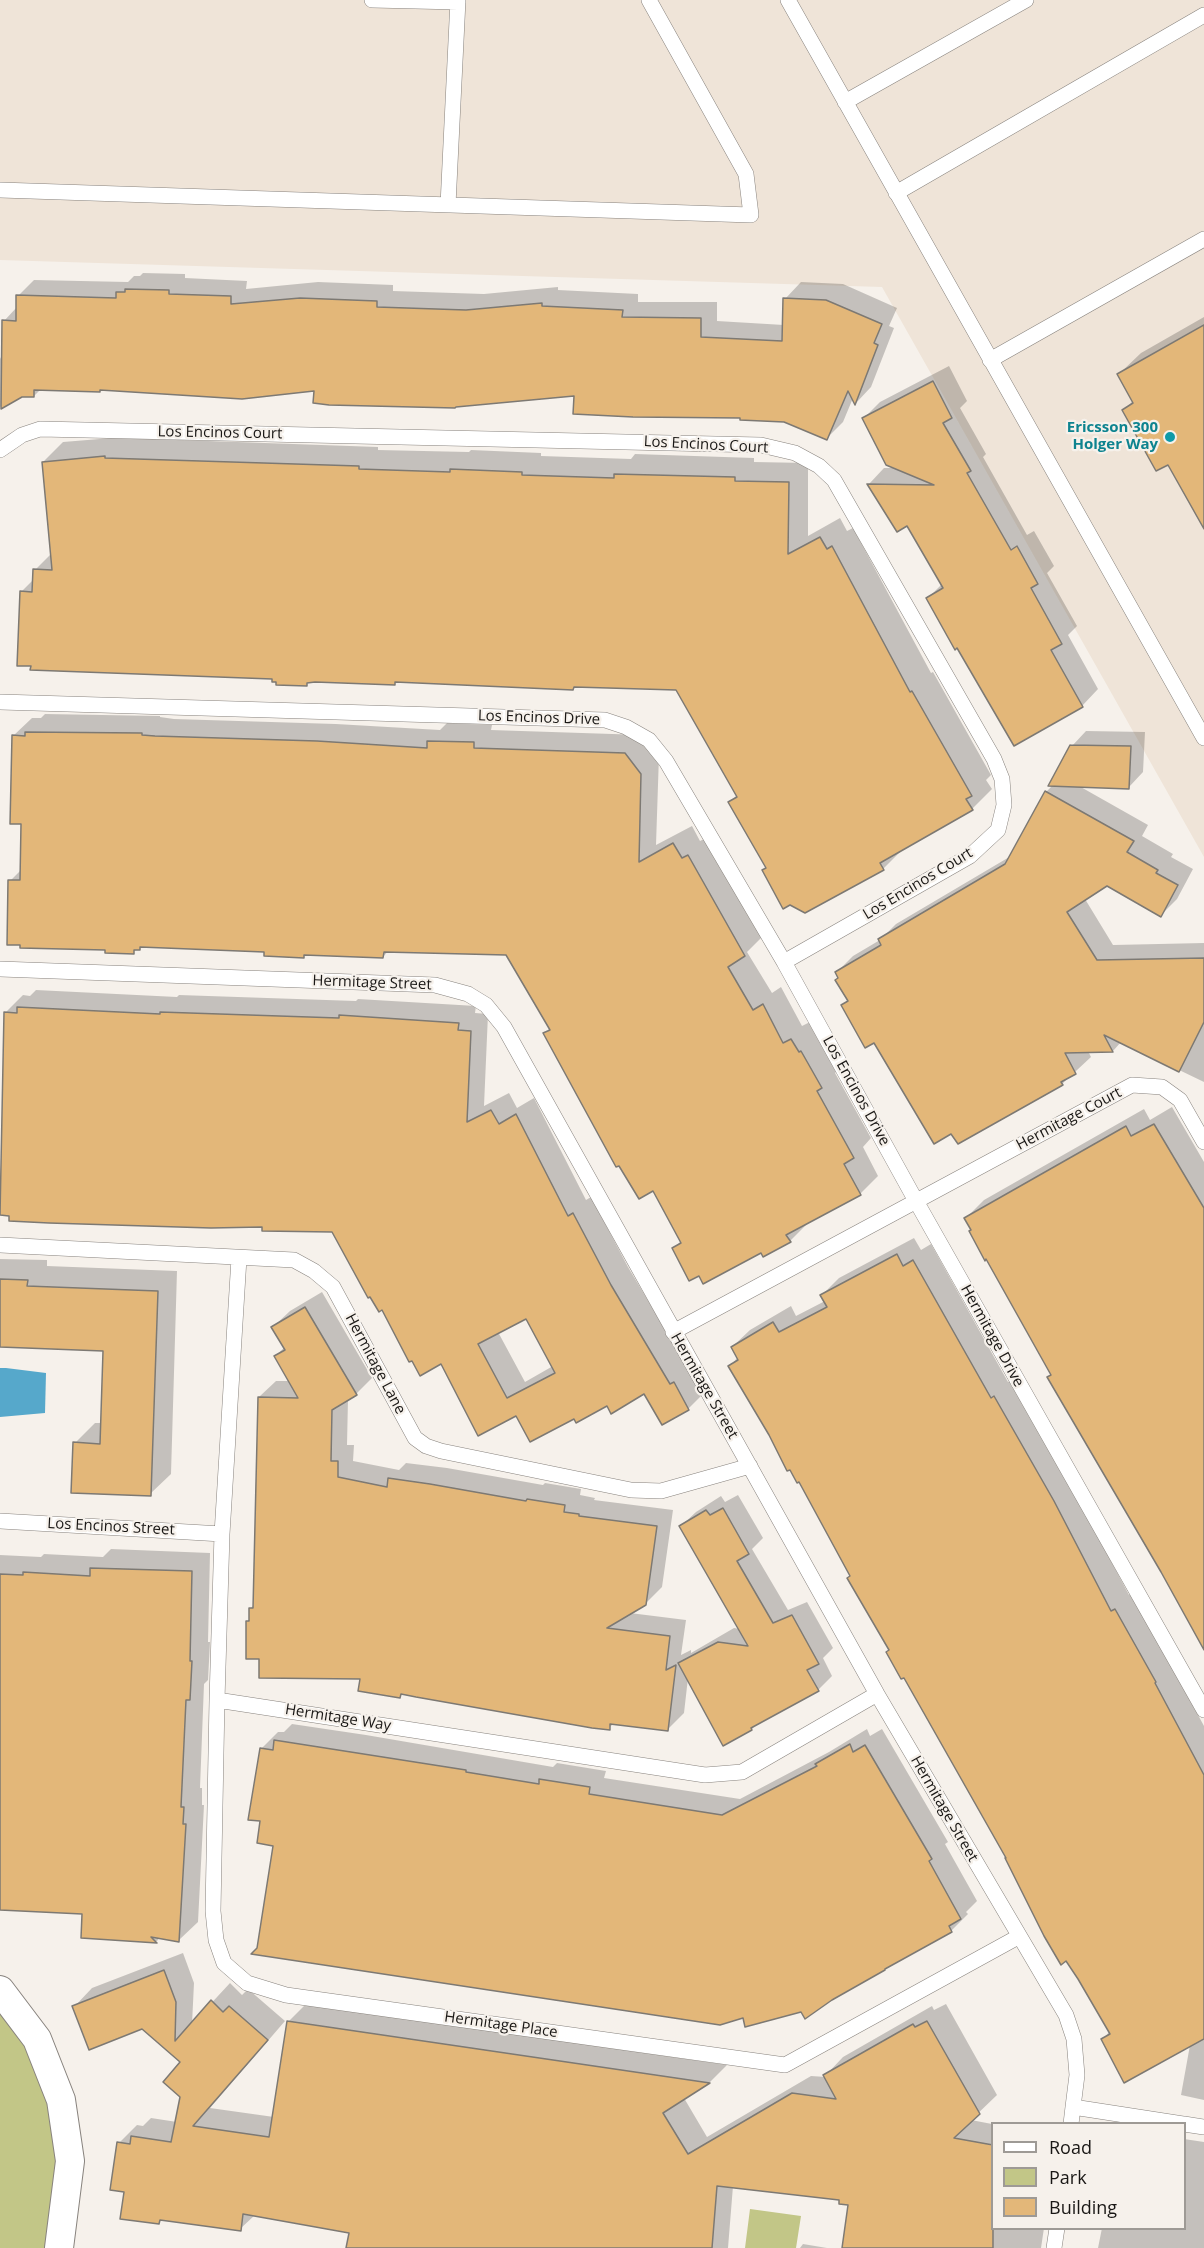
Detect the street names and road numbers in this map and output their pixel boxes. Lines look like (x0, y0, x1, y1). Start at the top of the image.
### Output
street label: Los Encinos Court (157, 423, 283, 443)
street label: Los Encinos Court (643, 433, 769, 457)
street label: Los Encinos Drive (478, 707, 600, 729)
street label: Los Encinos Court (860, 844, 976, 924)
street label: Hermitage Street (312, 972, 432, 994)
street label: Los Encinos Drive (818, 1033, 894, 1149)
street label: Hermitage Court (1013, 1084, 1125, 1154)
street label: Hermitage Drive (956, 1282, 1028, 1390)
street label: Hermitage Lane (341, 1311, 409, 1417)
street label: Hermitage Street (666, 1330, 742, 1442)
street label: Los Encinos Street (47, 1515, 175, 1539)
street label: Hermitage Way (284, 1701, 392, 1735)
street label: Hermitage Street (906, 1753, 982, 1865)
street label: Hermitage Place (443, 2008, 559, 2042)

